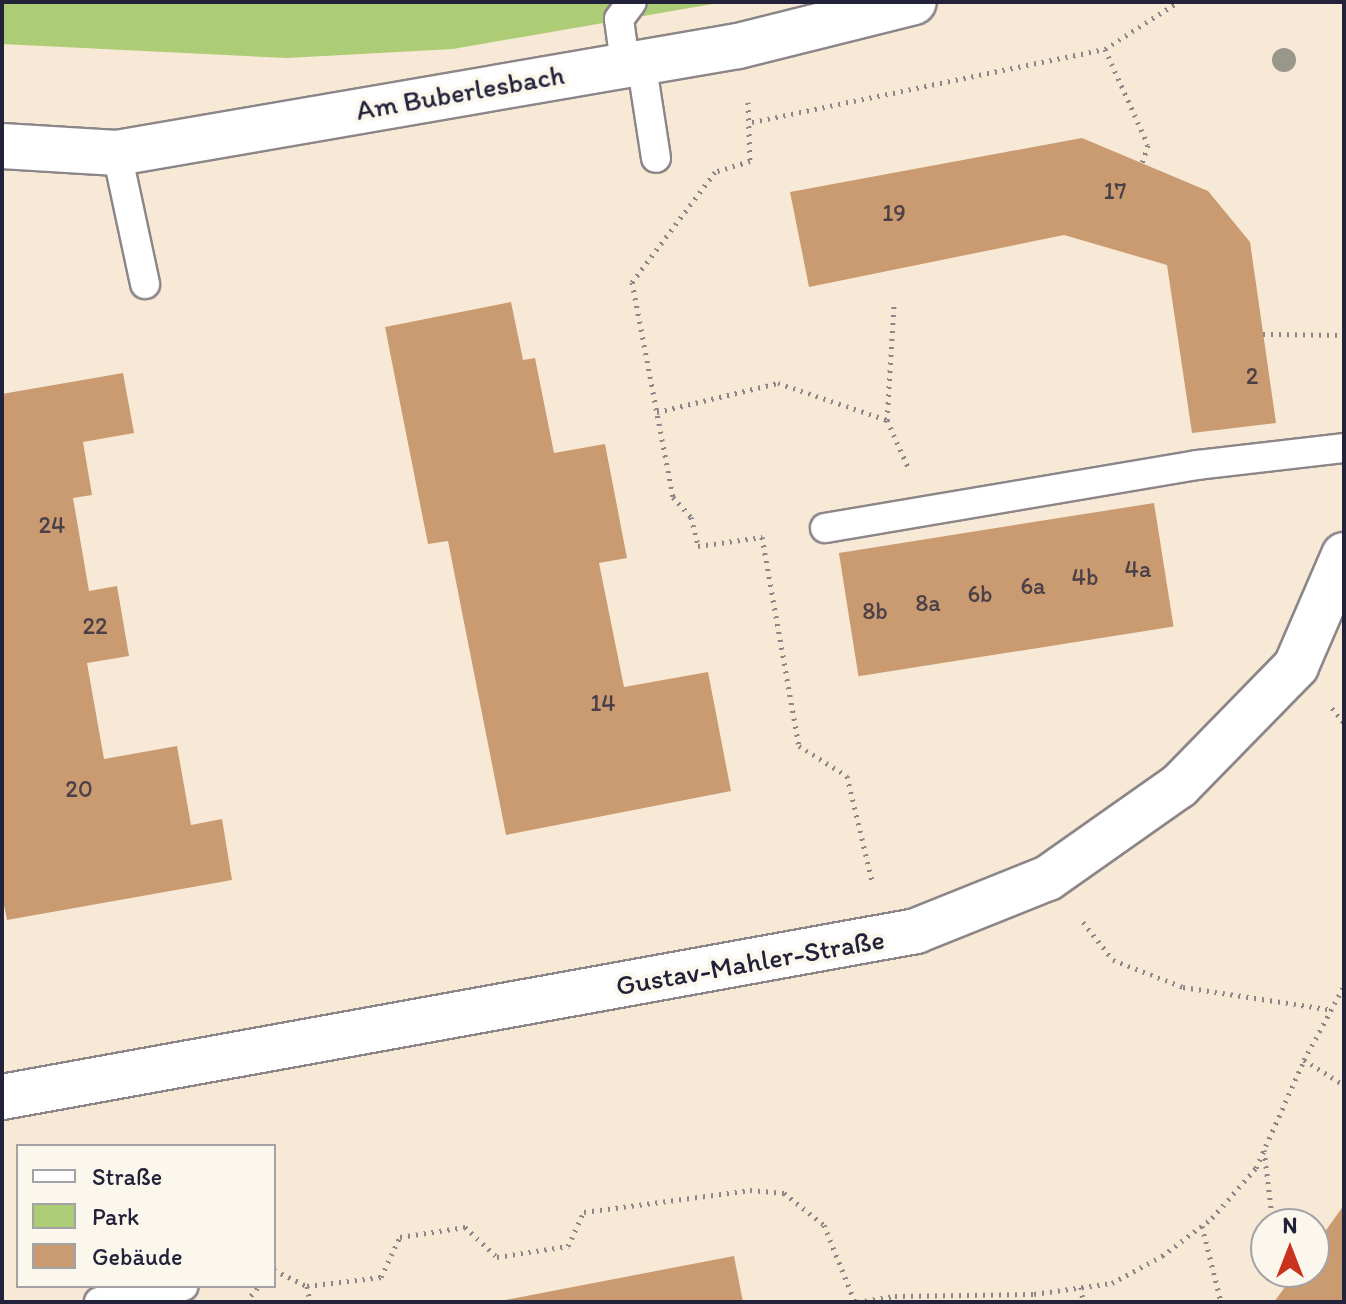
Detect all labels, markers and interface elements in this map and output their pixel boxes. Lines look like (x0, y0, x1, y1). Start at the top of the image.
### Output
street label: Am Buberlesbach (353, 57, 567, 127)
house number: 17 (1103, 177, 1127, 205)
house number: 19 (882, 199, 906, 227)
house number: 2 (1246, 362, 1258, 390)
house number: 24 (38, 511, 66, 539)
house number: 4a (1125, 555, 1151, 583)
house number: 4b (1072, 563, 1098, 591)
house number: 6a (1020, 572, 1046, 600)
house number: 6b (967, 580, 993, 608)
house number: 8a (915, 589, 941, 617)
house number: 8b (862, 597, 888, 625)
house number: 22 (82, 612, 108, 640)
house number: 14 (590, 689, 616, 717)
house number: 20 (65, 775, 93, 803)
street label: Gustav-Mahler-Straße (613, 922, 887, 1002)
legend (16, 1144, 276, 1288)
text: Straße (92, 1162, 162, 1191)
text: Park (92, 1202, 139, 1231)
north arrow (1250, 1208, 1330, 1288)
text: N (1283, 1212, 1297, 1239)
text: Gebäude (92, 1242, 183, 1271)

